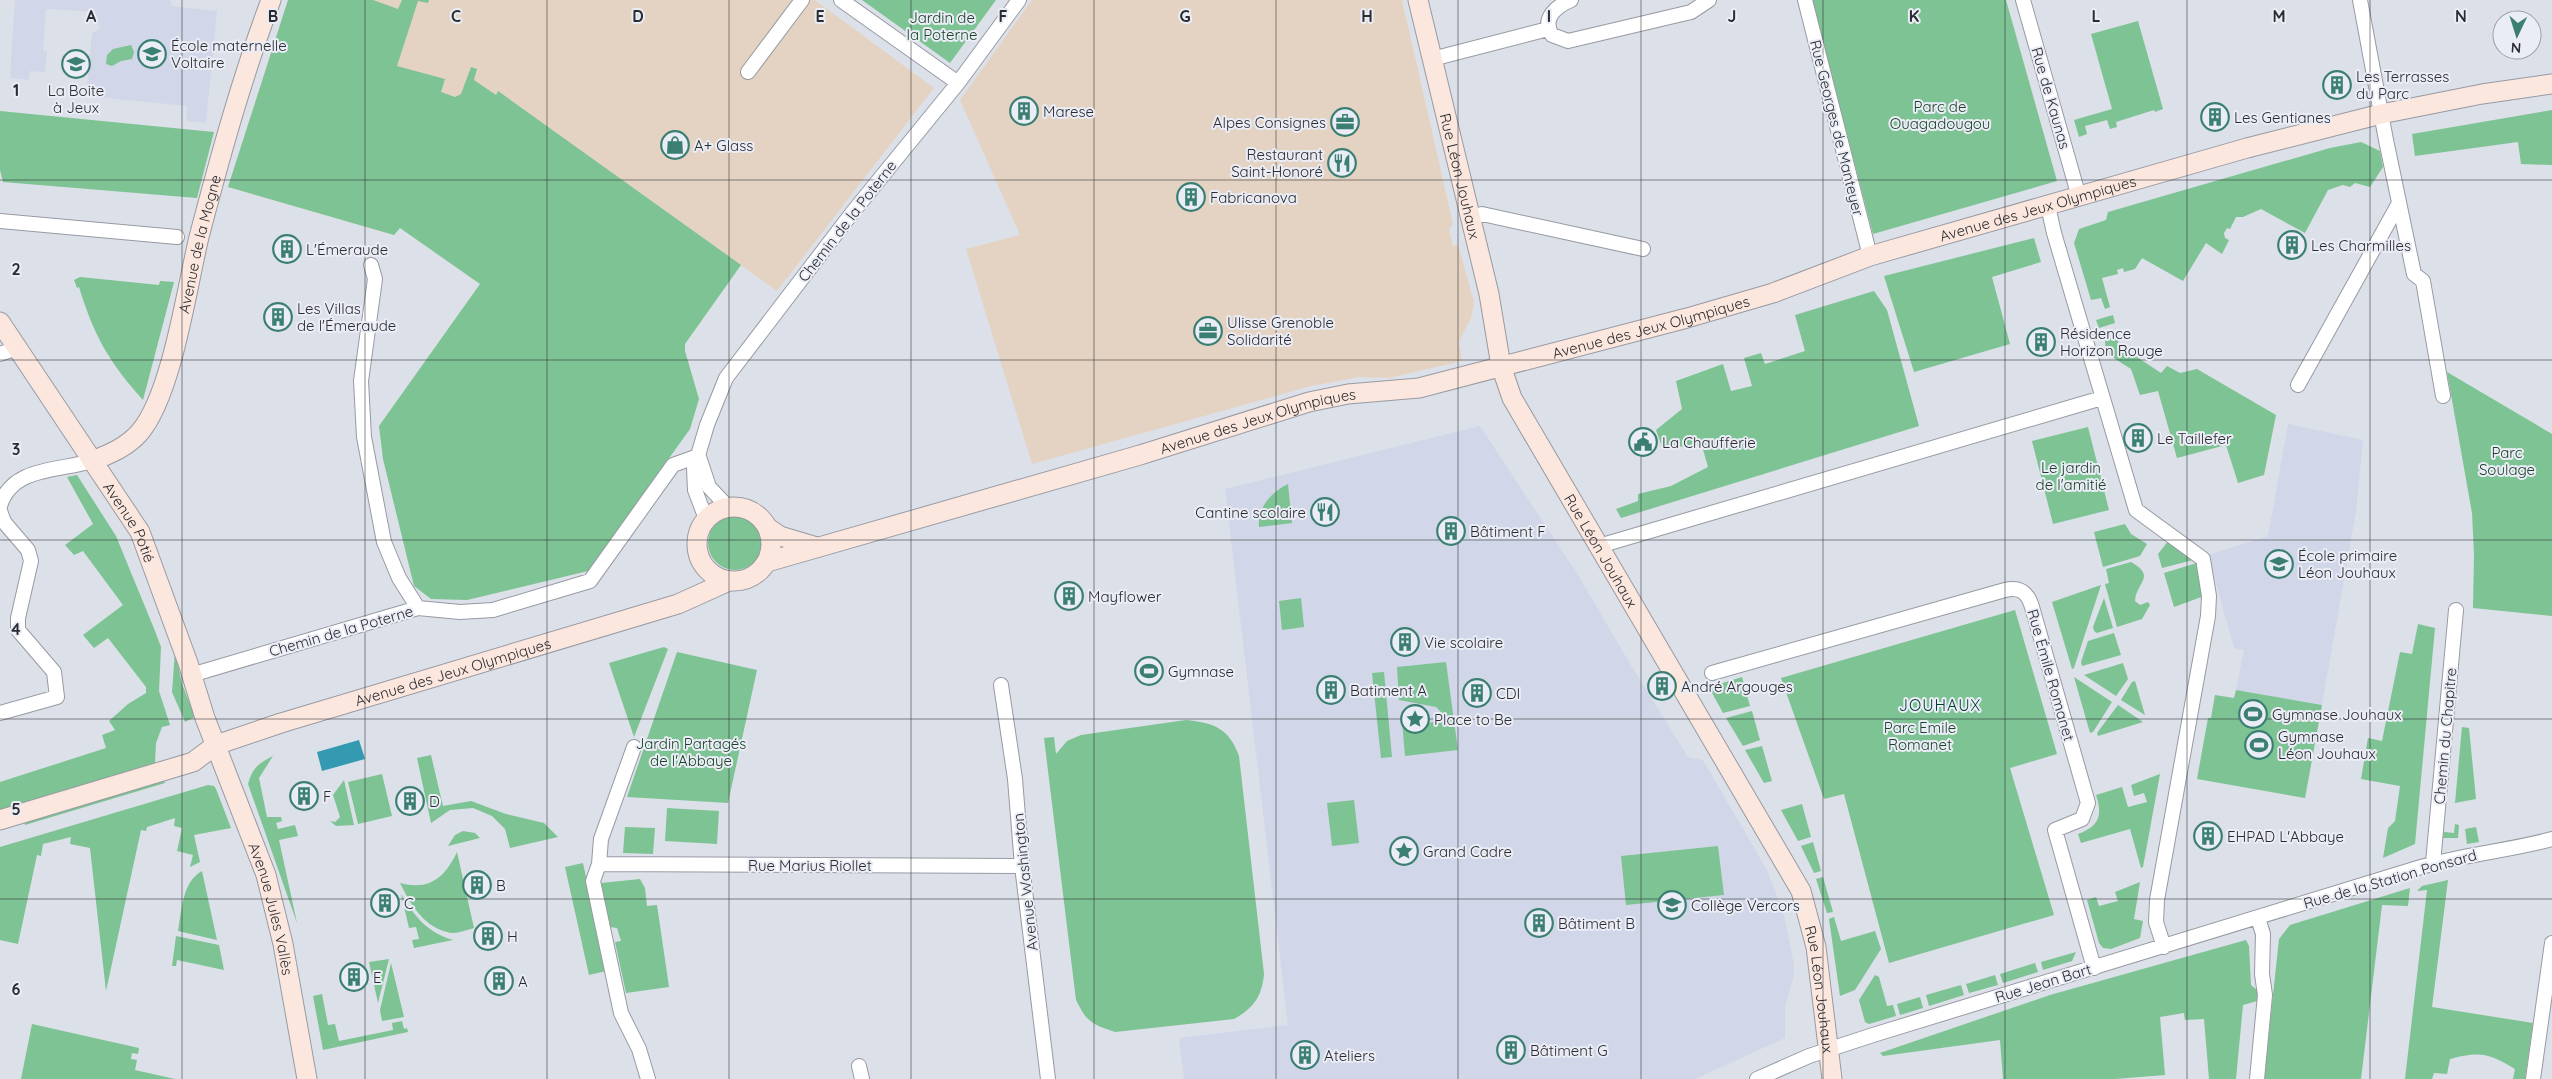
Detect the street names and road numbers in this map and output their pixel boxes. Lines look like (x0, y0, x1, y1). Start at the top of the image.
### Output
street label: Rue Georges de Manteyer (1806, 38, 1868, 218)
street label: Rue de Kaunas (2027, 45, 2075, 151)
street label: Rue Léon Jouhaux (1436, 111, 1485, 241)
street label: Chemin de la Poterne (794, 156, 900, 286)
street label: Avenue des Jeux Olympiques (1937, 171, 2138, 245)
street label: Avenue de la Mogne (174, 173, 225, 315)
street label: Avenue des Jeux Olympiques (1550, 291, 1752, 362)
street label: Avenue des Jeux Olympiques (1157, 384, 1357, 458)
street label: Avenue Potié (100, 478, 160, 565)
street label: Rue Léon Jouhaux (1561, 490, 1642, 611)
street label: Chemin de la Poterne (267, 601, 415, 661)
street label: Rue Émile Romanet (2023, 607, 2079, 743)
street label: Avenue des Jeux Olympiques (352, 633, 553, 710)
street label: Chemin du Chapitre (2430, 667, 2460, 805)
street label: Avenue Washington (1008, 812, 1042, 952)
street label: Avenue Jules Vallès (245, 840, 298, 977)
street label: Rue de la Station Ponsard (2301, 845, 2479, 913)
street label: Rue Marius Riollet (748, 856, 872, 875)
street label: Rue Léon Jouhaux (1801, 923, 1838, 1054)
street label: Rue Jean Bart (1993, 959, 2093, 1007)

